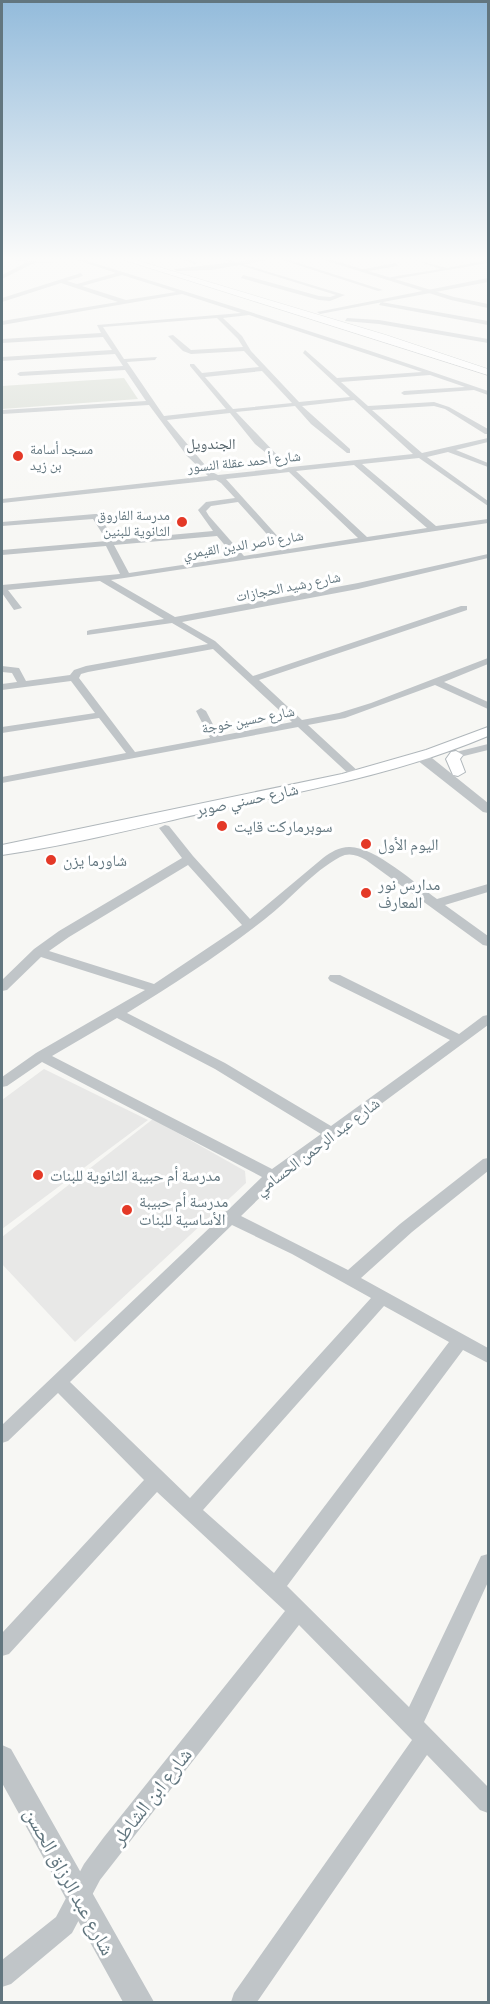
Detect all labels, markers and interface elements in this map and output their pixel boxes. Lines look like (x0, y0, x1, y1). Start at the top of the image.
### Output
district label: الجندويل (186, 433, 236, 454)
place label: مسجد أسامة بن زيد (30, 439, 93, 474)
street label: شارع أحمد عقلة النسور (186, 446, 302, 477)
marker: مسجد أسامة بن زيد (11, 449, 25, 463)
place label: مدرسة الفاروق الثانوية للبنين (97, 505, 170, 540)
marker: مدرسة الفاروق الثانوية للبنين (175, 515, 189, 529)
street label: شارع ناصر الدين القيمري (181, 525, 305, 565)
street label: شارع رشيد الحجازات (234, 567, 342, 606)
street label: شارع حسين خوجة (200, 701, 296, 738)
street label: شارع حسني صوبر (193, 777, 301, 823)
place label: سوبرماركت قايت (234, 815, 333, 837)
marker: سوبرماركت قايت (215, 819, 229, 833)
place label: اليوم الأول (378, 833, 439, 855)
marker: اليوم الأول (359, 837, 373, 851)
place label: شاورما يزن (63, 849, 127, 871)
marker: شاورما يزن (44, 853, 58, 867)
place label: مدارس نور المعارف (377, 873, 440, 913)
marker: مدارس نور المعارف (359, 886, 373, 900)
street label: شارع عبد الرحمن الحسامي (250, 1092, 385, 1202)
place label: مدرسة أم حبيبة الثانوية للبنات (50, 1164, 220, 1186)
marker: مدرسة أم حبيبة الثانوية للبنات (31, 1168, 45, 1182)
place label: مدرسة أم حبيبة الأساسية للبنات (139, 1190, 228, 1230)
marker: مدرسة أم حبيبة الأساسية للبنات (120, 1203, 134, 1217)
street label: شارع ابن الشاطر (104, 1742, 198, 1851)
street label: شارع عبد الرزاق الحسن (18, 1802, 122, 1960)

